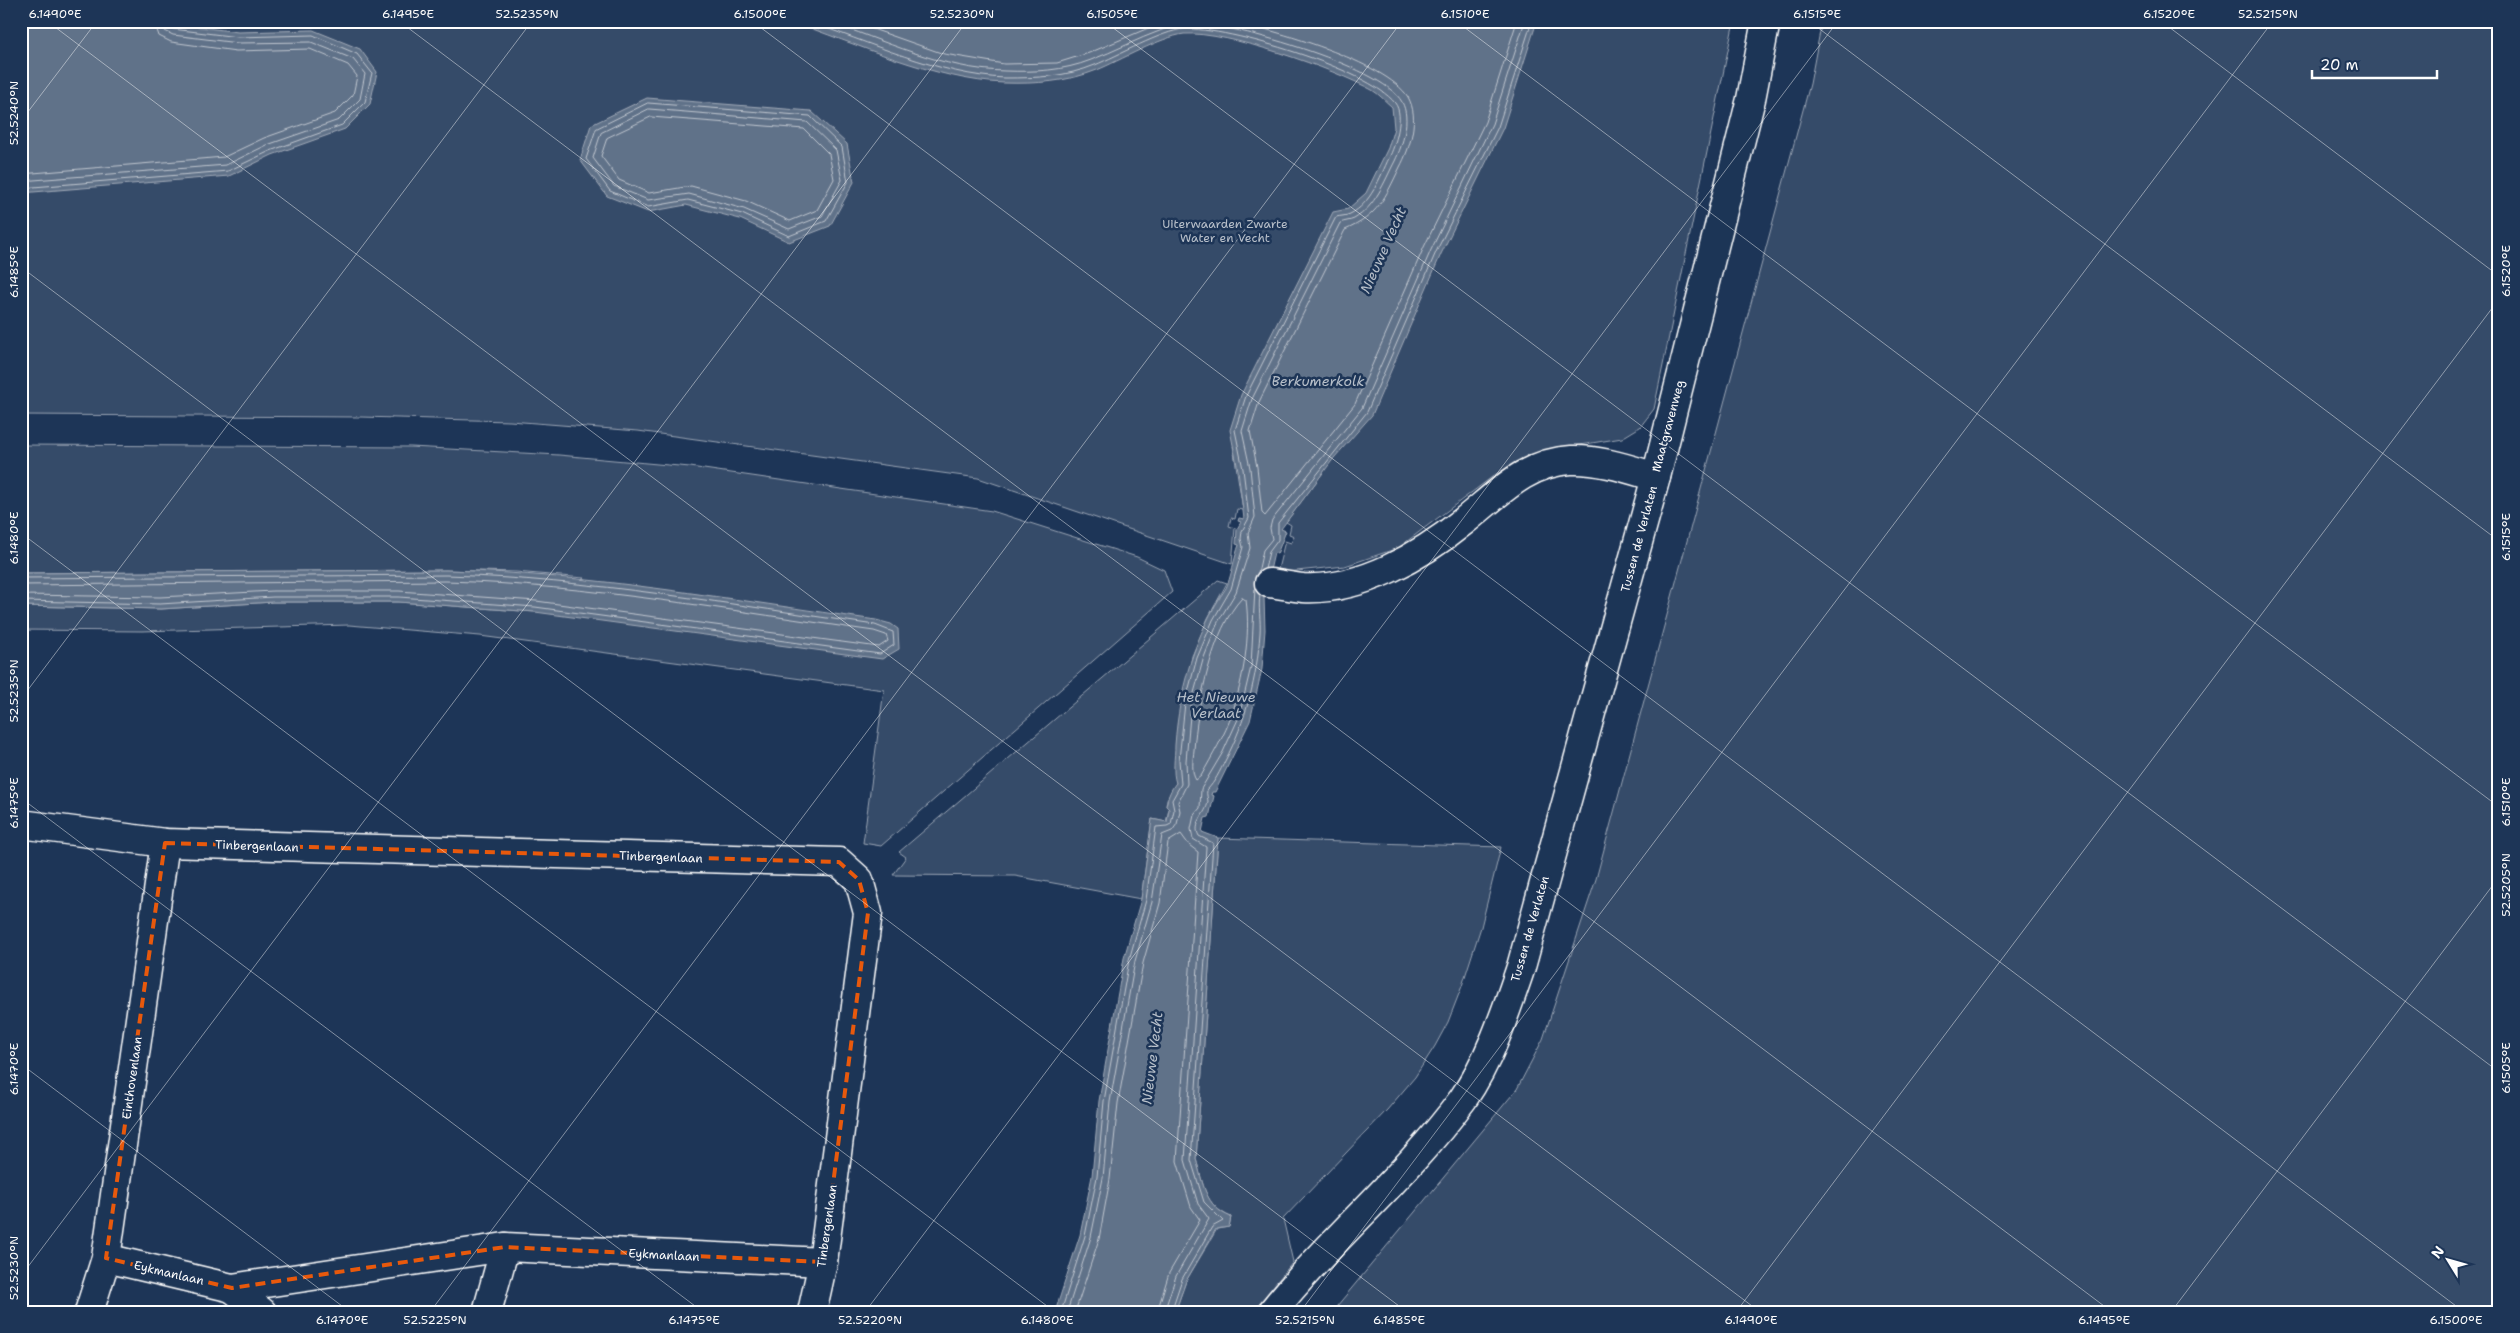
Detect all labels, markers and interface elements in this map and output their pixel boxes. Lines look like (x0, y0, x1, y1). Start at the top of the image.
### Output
text: 6.1490°E (28, 6, 82, 22)
text: 6.1495°E (382, 6, 434, 22)
text: 52.5235°N (495, 6, 559, 22)
text: 6.1500°E (734, 6, 786, 22)
text: 52.5230°N (930, 6, 994, 22)
text: 6.1505°E (1086, 6, 1138, 22)
text: 6.1510°E (1441, 6, 1489, 22)
text: 6.1515°E (1793, 6, 1841, 22)
text: 6.1520°E (2143, 6, 2195, 22)
text: 52.5215°N (2238, 6, 2298, 22)
scale bar (2312, 48, 2438, 80)
text: 20 m (2320, 55, 2359, 75)
text: 52.5240°N (6, 81, 22, 145)
water label: Nieuwe Vecht (1356, 203, 1410, 296)
park label: Uiterwaarden Zwarte Water en Vecht (1162, 216, 1288, 246)
text: 6.1520°E (2498, 245, 2514, 297)
text: 6.1485°E (6, 246, 22, 298)
water label: Berkumerkolk (1272, 372, 1365, 390)
street label: Maatgravenweg (1648, 378, 1688, 474)
street label: Tussen de Verlaten (1617, 484, 1661, 594)
text: 6.1480°E (6, 511, 22, 565)
text: 6.1515°E (2498, 513, 2514, 561)
text: 52.5235°N (6, 659, 22, 723)
water label: Het Nieuwe Verlaat (1176, 688, 1256, 722)
text: 6.1475°E (6, 777, 22, 829)
text: 6.1510°E (2498, 778, 2514, 826)
street label: Tinbergenlaan (215, 837, 299, 855)
street label: Tinbergenlaan (619, 848, 703, 866)
text: 52.5205°N (2498, 853, 2514, 917)
street label: Tussen de Verlaten (1507, 874, 1553, 984)
water label: Nieuwe Vecht (1137, 1010, 1167, 1105)
street label: Einthovenlaan (118, 1036, 146, 1120)
text: 6.1505°E (2498, 1042, 2514, 1094)
text: 6.1470°E (6, 1043, 22, 1095)
street label: Tinbergenlaan (813, 1183, 841, 1269)
text: 52.5230°N (6, 1236, 22, 1300)
north arrow (2422, 1236, 2472, 1286)
text: N (2427, 1242, 2448, 1262)
street label: Eykmanlaan (628, 1245, 700, 1265)
street label: Eykmanlaan (132, 1257, 206, 1289)
text: 6.1470°E (316, 1312, 368, 1328)
text: 52.5225°N (403, 1312, 467, 1328)
text: 6.1475°E (668, 1312, 720, 1328)
text: 52.5220°N (838, 1312, 902, 1328)
text: 6.1480°E (1020, 1312, 1074, 1328)
text: 52.5215°N (1275, 1312, 1335, 1328)
text: 6.1485°E (1373, 1312, 1425, 1328)
text: 6.1490°E (1724, 1312, 1778, 1328)
text: 6.1495°E (2078, 1312, 2130, 1328)
text: 6.1500°E (2430, 1312, 2482, 1328)

